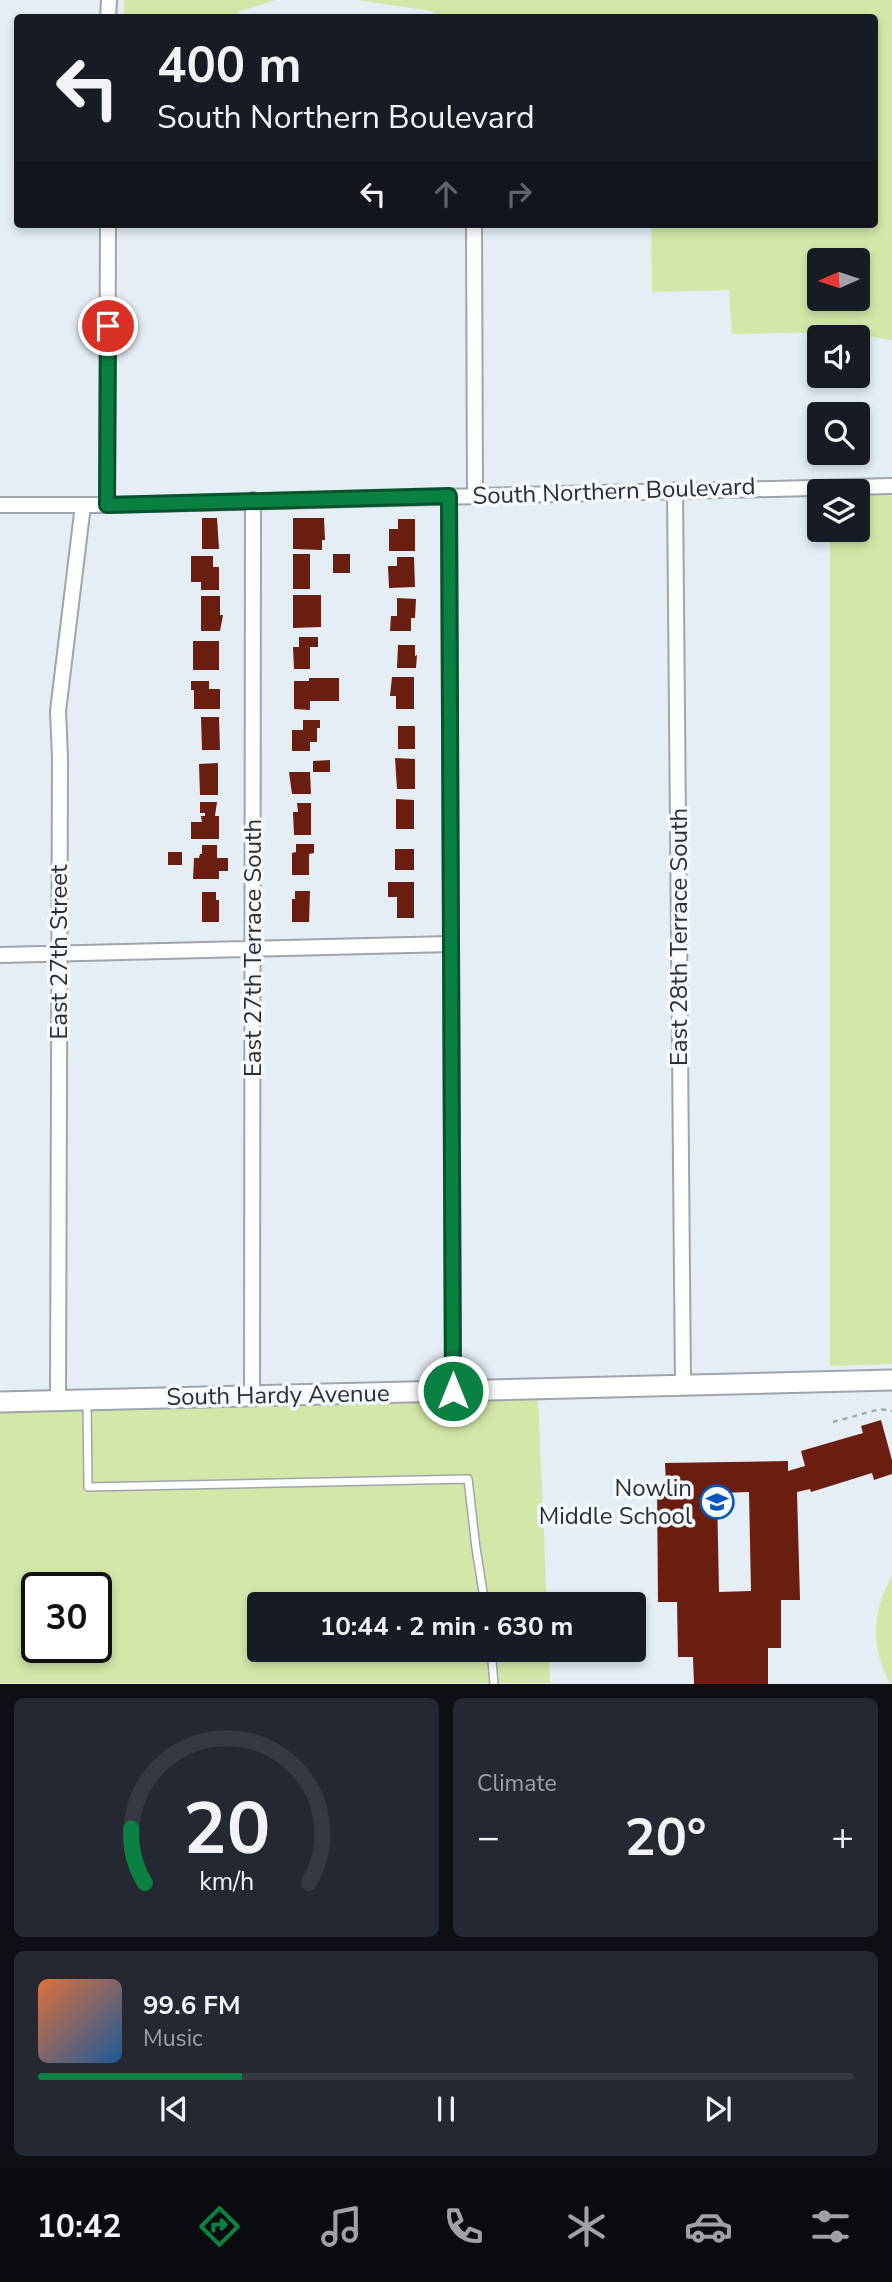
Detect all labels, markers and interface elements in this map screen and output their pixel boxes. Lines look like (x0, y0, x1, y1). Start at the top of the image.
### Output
text: 400 m (157, 32, 301, 99)
icon: left (42, 42, 133, 133)
text: South Northern Boulevard (157, 96, 535, 139)
icon: left (354, 175, 392, 213)
icon: ahead (427, 175, 465, 213)
icon: right (500, 175, 538, 213)
north arrow (807, 248, 870, 312)
map controls (807, 248, 870, 542)
pin (78, 296, 138, 356)
icon: arrive (89, 307, 127, 345)
button: sound (807, 325, 870, 388)
button: search (807, 402, 870, 465)
street label: South Northern Boulevard (472, 470, 756, 512)
button: layers (807, 479, 870, 542)
street label: East 28th Terrace South (663, 808, 695, 1066)
street label: East 27th Terrace South (237, 819, 269, 1077)
street label: East 27th Street (43, 864, 75, 1040)
position arrow (416, 1354, 490, 1428)
street label: South Hardy Avenue (166, 1377, 390, 1413)
place label: Nowlin Middle School (539, 1472, 692, 1532)
school or university icon: Nowlin Middle School (698, 1483, 736, 1521)
speed limit sign: 30 (21, 1572, 112, 1663)
text: 10:44 · 2 min · 630 m (320, 1609, 573, 1644)
text: Climate (477, 1768, 557, 1799)
text: 20 (183, 1780, 270, 1880)
text: 20° (624, 1802, 707, 1873)
text: − (477, 1812, 500, 1863)
text: + (831, 1812, 854, 1863)
text: km/h (199, 1865, 254, 1899)
text: 99.6 FM (143, 1988, 240, 2023)
text: Music (143, 2023, 203, 2054)
icon: previous (155, 2090, 193, 2128)
icon: pause (427, 2090, 465, 2128)
icon: next (699, 2090, 737, 2128)
icon: directions (195, 2202, 244, 2251)
icon: music (317, 2202, 366, 2251)
icon: phone (439, 2202, 488, 2251)
icon: climate (562, 2202, 611, 2251)
icon: car (684, 2202, 733, 2251)
icon: filters (806, 2202, 855, 2251)
text: 10:42 (37, 2205, 121, 2248)

